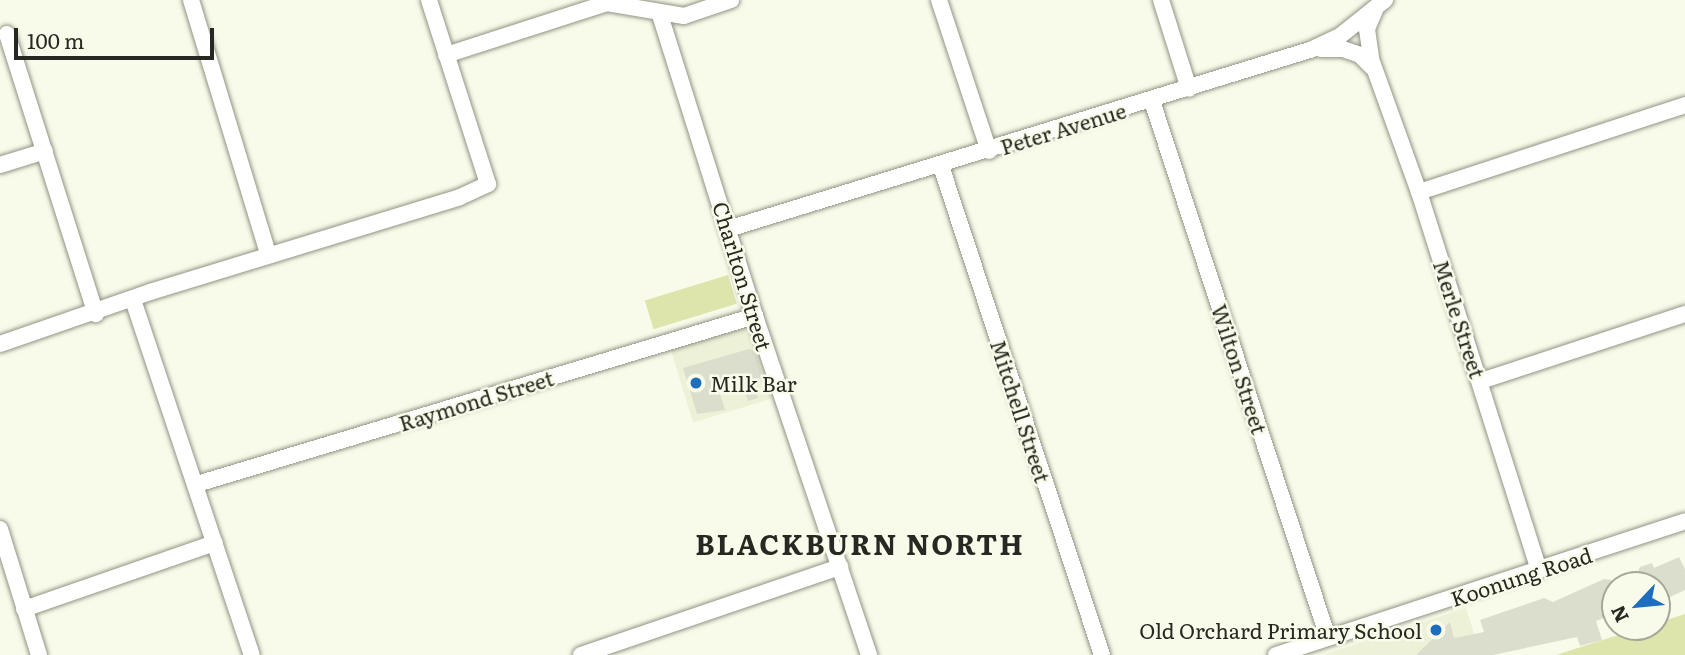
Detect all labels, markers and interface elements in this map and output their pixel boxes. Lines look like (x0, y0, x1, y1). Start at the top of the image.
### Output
scale bar (18, 14, 217, 58)
text: 100 m (27, 24, 84, 55)
street label: Peter Avenue (997, 97, 1129, 159)
street label: Charlton Street (708, 198, 778, 354)
street label: Merle Street (1429, 257, 1491, 381)
street label: Wilton Street (1207, 301, 1273, 437)
street label: Mitchell Street (986, 336, 1056, 486)
street label: Raymond Street (396, 364, 556, 436)
place label: Milk Bar (710, 370, 797, 396)
marker: Milk Bar (688, 375, 704, 391)
district label: BLACKBURN NORTH (697, 526, 1023, 560)
street label: Koonung Road (1447, 541, 1595, 611)
north arrow (1601, 571, 1671, 641)
text: N (1603, 601, 1635, 628)
place label: Old Orchard Primary School (1139, 617, 1422, 643)
marker: Old Orchard Primary School (1428, 622, 1444, 638)

